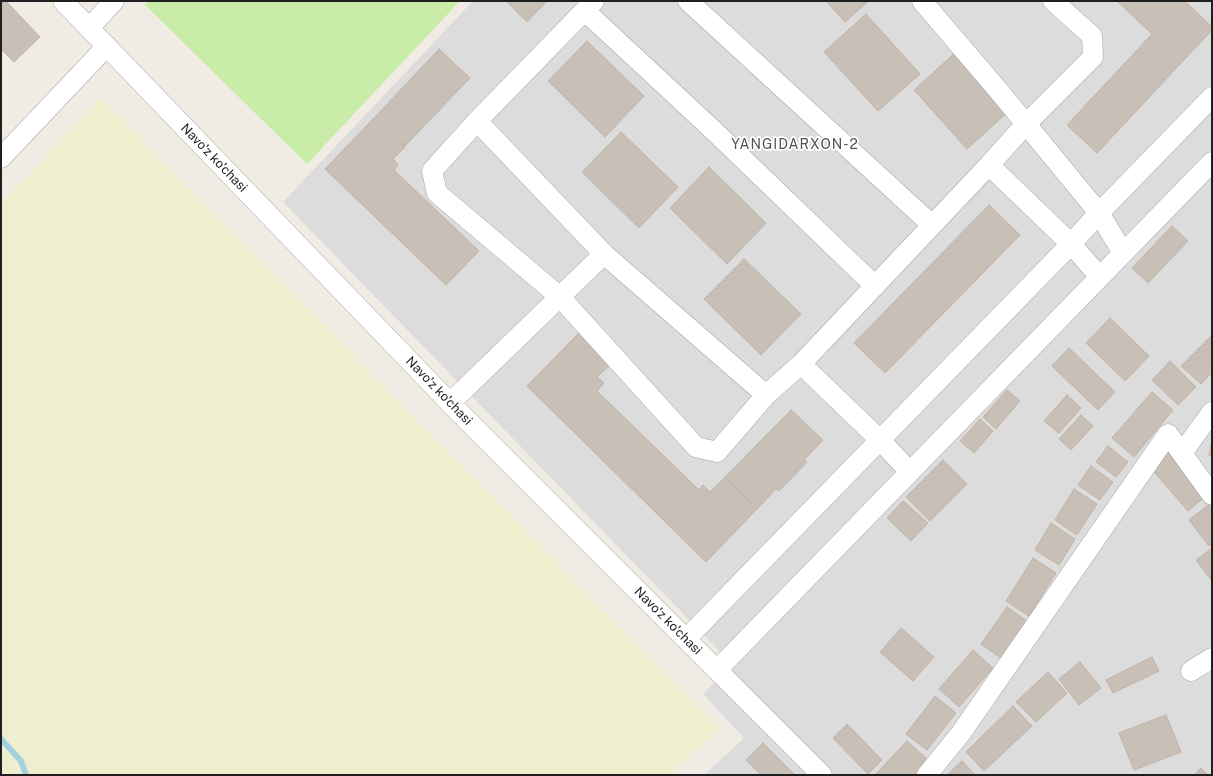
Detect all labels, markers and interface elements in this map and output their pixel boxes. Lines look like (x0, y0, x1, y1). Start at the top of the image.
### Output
street label: Navo'z ko'chasi (177, 120, 251, 196)
district label: YANGIDARXON-2 (731, 137, 859, 153)
street label: Navo'z ko'chasi (402, 353, 476, 429)
street label: Navo'z ko'chasi (631, 584, 705, 658)

